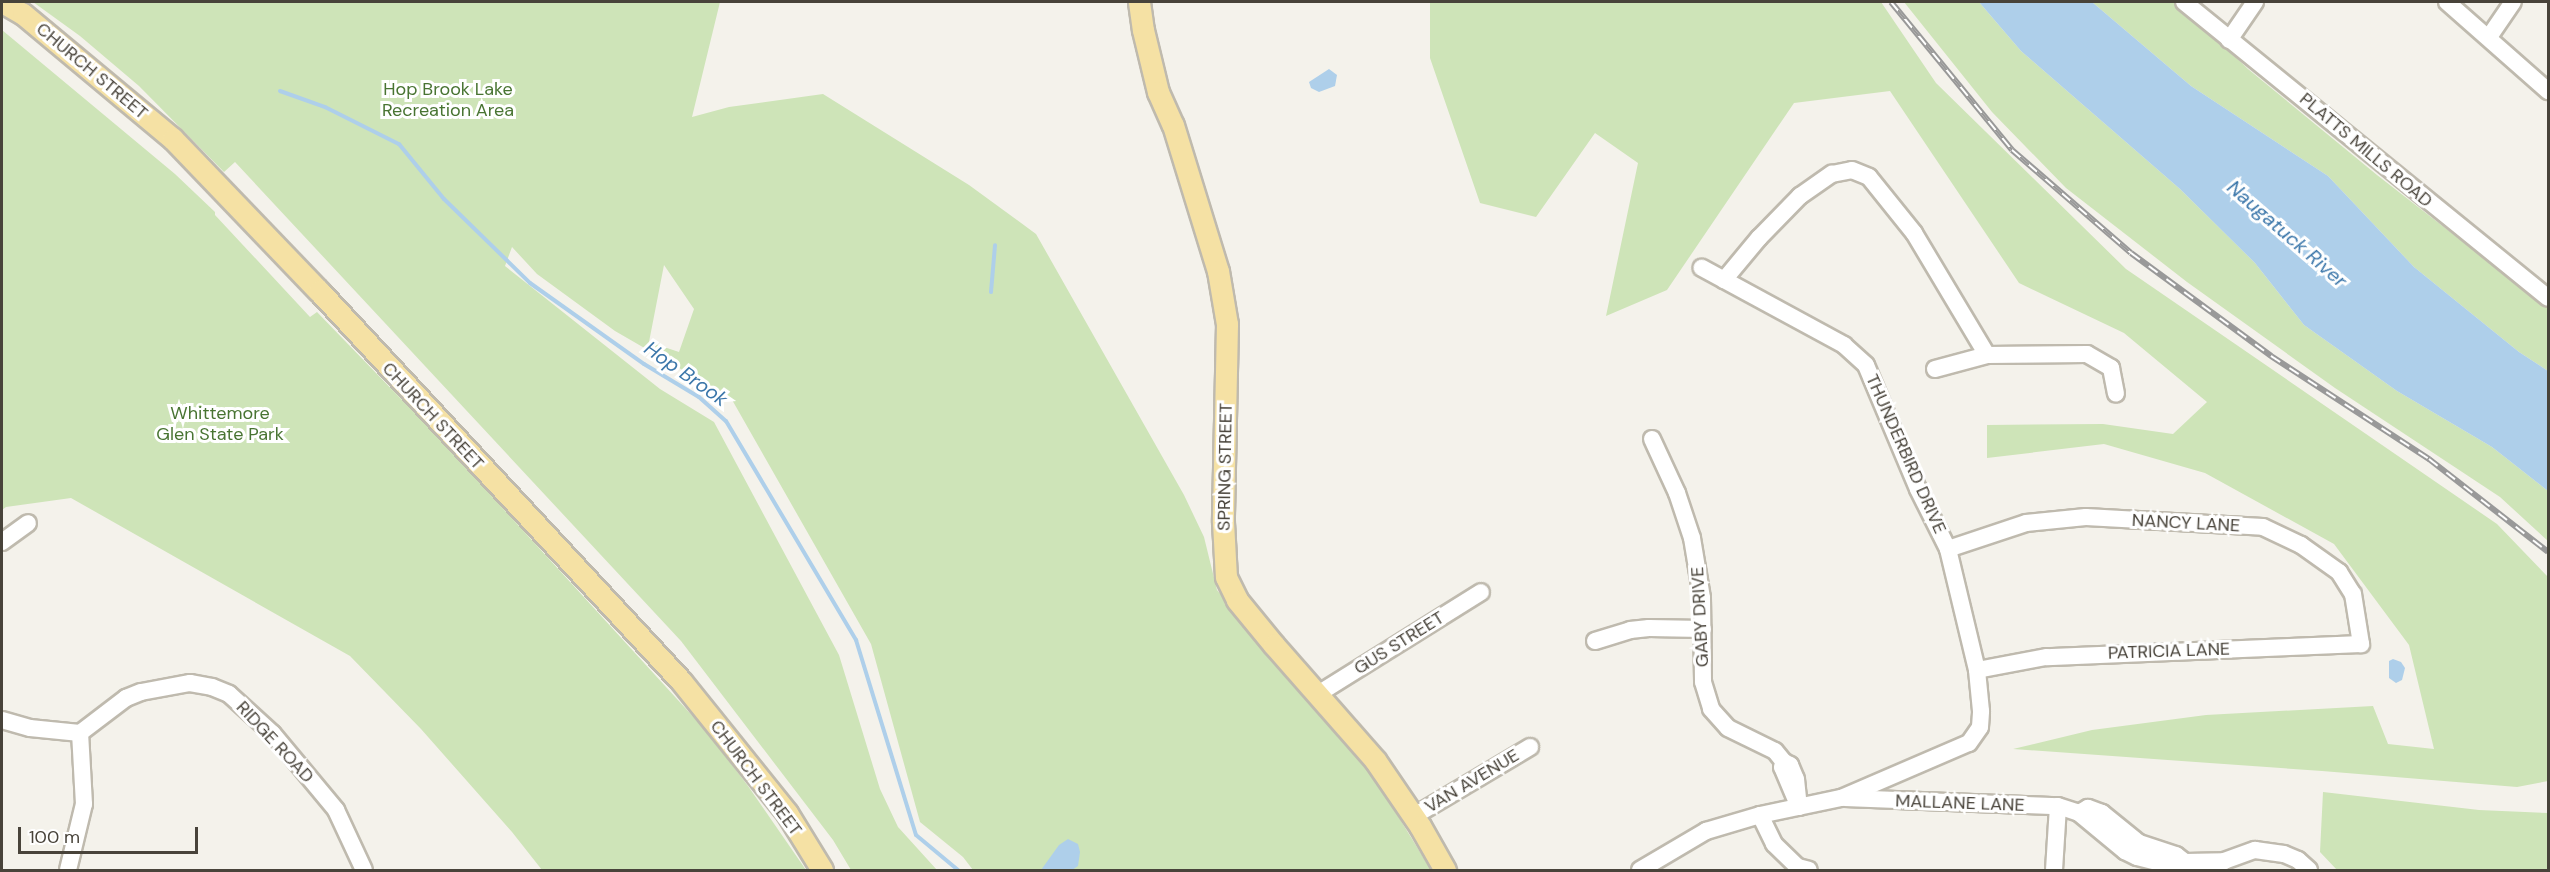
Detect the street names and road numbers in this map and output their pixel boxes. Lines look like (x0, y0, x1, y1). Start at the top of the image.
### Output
street label: CHURCH STREET (32, 18, 152, 124)
street label: PLATTS MILLS ROAD (2295, 88, 2437, 212)
street label: CHURCH STREET (378, 358, 488, 474)
street label: THUNDERBIRD DRIVE (1861, 371, 1951, 537)
street label: SPRING STREET (1213, 403, 1237, 531)
street label: NANCY LANE (2131, 509, 2241, 537)
street label: GABY DRIVE (1687, 566, 1713, 668)
street label: GUS STREET (1350, 607, 1448, 679)
street label: PATRICIA LANE (2108, 638, 2230, 664)
street label: RIDGE ROAD (232, 697, 318, 787)
street label: CHURCH STREET (706, 716, 806, 840)
street label: VAN AVENUE (1421, 744, 1523, 818)
street label: MALLANE LANE (1895, 790, 2025, 816)

